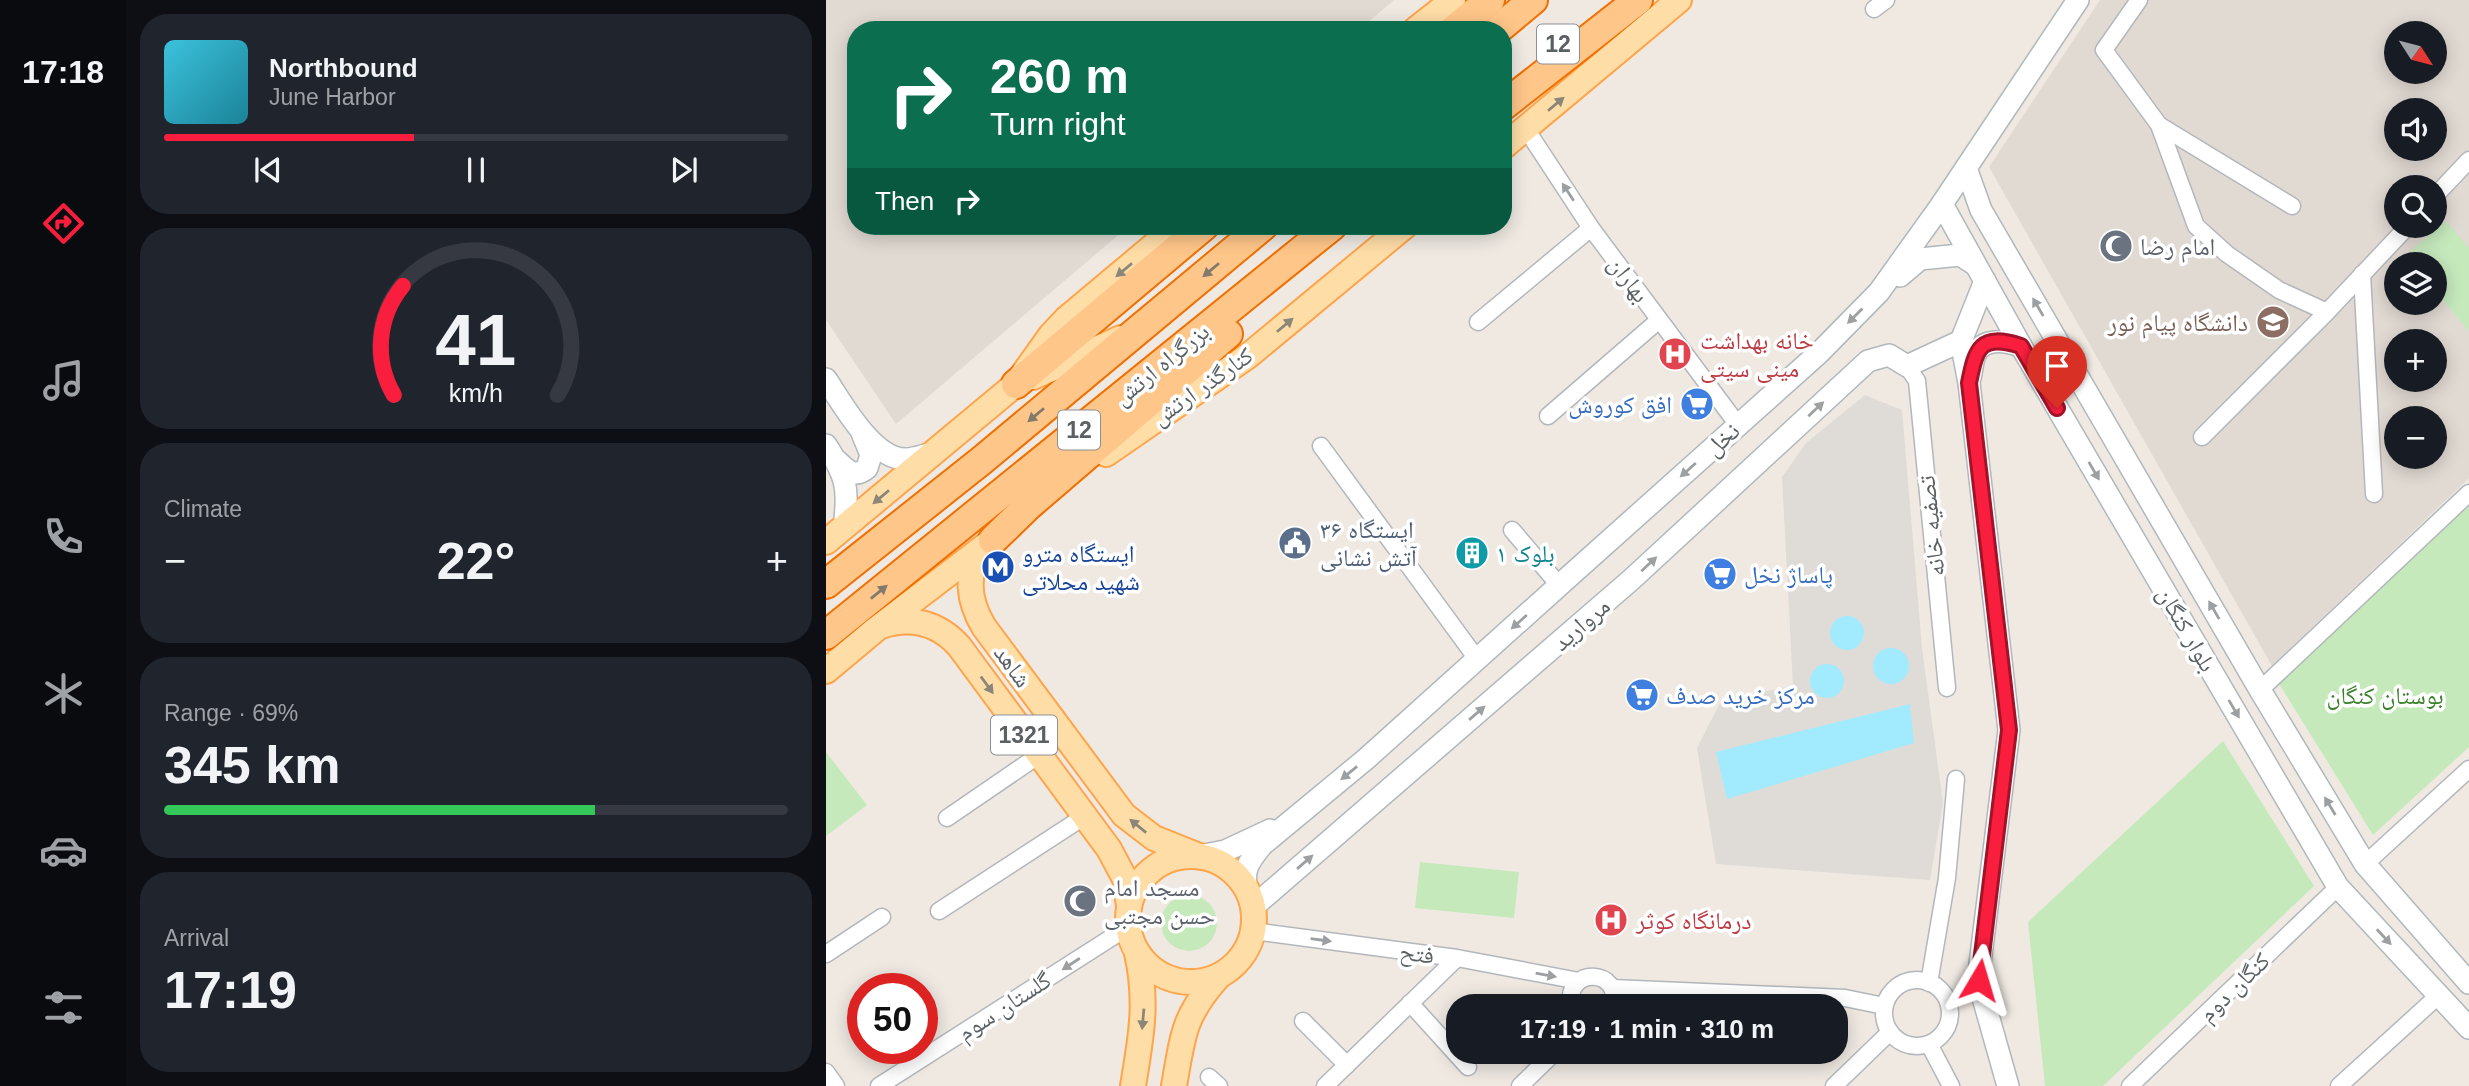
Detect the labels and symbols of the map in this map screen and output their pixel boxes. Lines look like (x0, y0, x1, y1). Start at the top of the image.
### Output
north arrow (2384, 21, 2446, 84)
road number: 12 (1537, 24, 1579, 64)
one-way arrow (1547, 96, 1565, 112)
one-way arrow (1561, 182, 1574, 202)
mosque icon: امام رضا (2097, 227, 2135, 265)
place label: امام رضا (2140, 233, 2215, 263)
street label: بهاران (1602, 251, 1655, 308)
one-way arrow (1116, 262, 1133, 277)
one-way arrow (1202, 262, 1220, 277)
one-way arrow (2032, 298, 2044, 317)
school or university icon: دانشگاه پیام نور (2254, 303, 2292, 341)
one-way arrow (1848, 307, 1864, 324)
place label: دانشگاه پیام نور (2107, 309, 2248, 339)
street label: بزرگراه ارتش (1108, 317, 1215, 411)
one-way arrow (1276, 318, 1293, 333)
place label: خانه بهداشت مینی سیتی (1700, 327, 1814, 383)
hospital icon: خانه بهداشت مینی سیتی (1656, 335, 1694, 373)
pin (2027, 336, 2087, 408)
street label: کنارگذر ارتش (1146, 341, 1258, 431)
supermarket icon: افق کوروش (1678, 385, 1716, 423)
place label: افق کوروش (1568, 391, 1672, 419)
one-way arrow (1807, 402, 1824, 418)
one-way arrow (1028, 407, 1045, 422)
road number: 12 (1058, 410, 1100, 450)
street label: نخل (1699, 417, 1745, 462)
one-way arrow (2088, 461, 2100, 480)
one-way arrow (1679, 462, 1697, 478)
street label: تصفیه خانه (1912, 474, 1950, 578)
one-way arrow (872, 489, 889, 504)
place label: ایستگاه ۳۶ آتش نشانی (1320, 516, 1418, 572)
public building icon: ایستگاه ۳۶ آتش نشانی (1276, 524, 1314, 562)
building icon: ۱ بلوک (1453, 534, 1491, 572)
place label: ایستگاه مترو شهید محلاتی (1022, 540, 1140, 596)
place label: ۱ بلوک (1496, 540, 1555, 567)
metro station icon: ایستگاه مترو شهید محلاتی (979, 548, 1017, 586)
supermarket icon: پاساژ نخل (1701, 555, 1739, 593)
one-way arrow (1640, 556, 1658, 572)
place label: پاساژ نخل (1744, 561, 1833, 589)
street label: بلوار کنگان (2151, 582, 2222, 677)
one-way arrow (870, 585, 888, 600)
street label: مروارید (1547, 592, 1615, 656)
one-way arrow (2208, 600, 2220, 619)
one-way arrow (1510, 614, 1527, 629)
street label: شاهد (989, 640, 1037, 692)
one-way arrow (980, 675, 995, 693)
supermarket icon: مرکز خرید صدف (1623, 676, 1661, 714)
place label: مرکز خرید صدف (1666, 682, 1815, 709)
park label: بوستان کنگان (2326, 682, 2444, 710)
one-way arrow (2228, 700, 2240, 719)
one-way arrow (1468, 705, 1486, 721)
road number: 1321 (991, 716, 1057, 754)
one-way arrow (1340, 765, 1357, 780)
one-way arrow (2324, 796, 2336, 815)
one-way arrow (1130, 819, 1148, 834)
one-way arrow (1296, 854, 1314, 870)
place label: مسجد امام حسن مجتبی (1104, 874, 1215, 930)
mosque icon: مسجد امام حسن مجتبی (1061, 882, 1099, 920)
hospital icon: درمانگاه کوثر (1592, 901, 1630, 939)
place label: درمانگاه کوثر (1635, 907, 1751, 934)
one-way arrow (2376, 928, 2392, 945)
one-way arrow (1310, 935, 1332, 946)
street label: فتح (1398, 937, 1436, 971)
position arrow (1942, 943, 2016, 1017)
street label: کنگان دوم (2193, 947, 2277, 1029)
one-way arrow (1061, 957, 1080, 970)
street label: گلستان سوم (952, 966, 1057, 1049)
one-way arrow (1535, 969, 1557, 980)
speed limit sign: 50 (847, 973, 938, 1064)
one-way arrow (1137, 1008, 1148, 1030)

